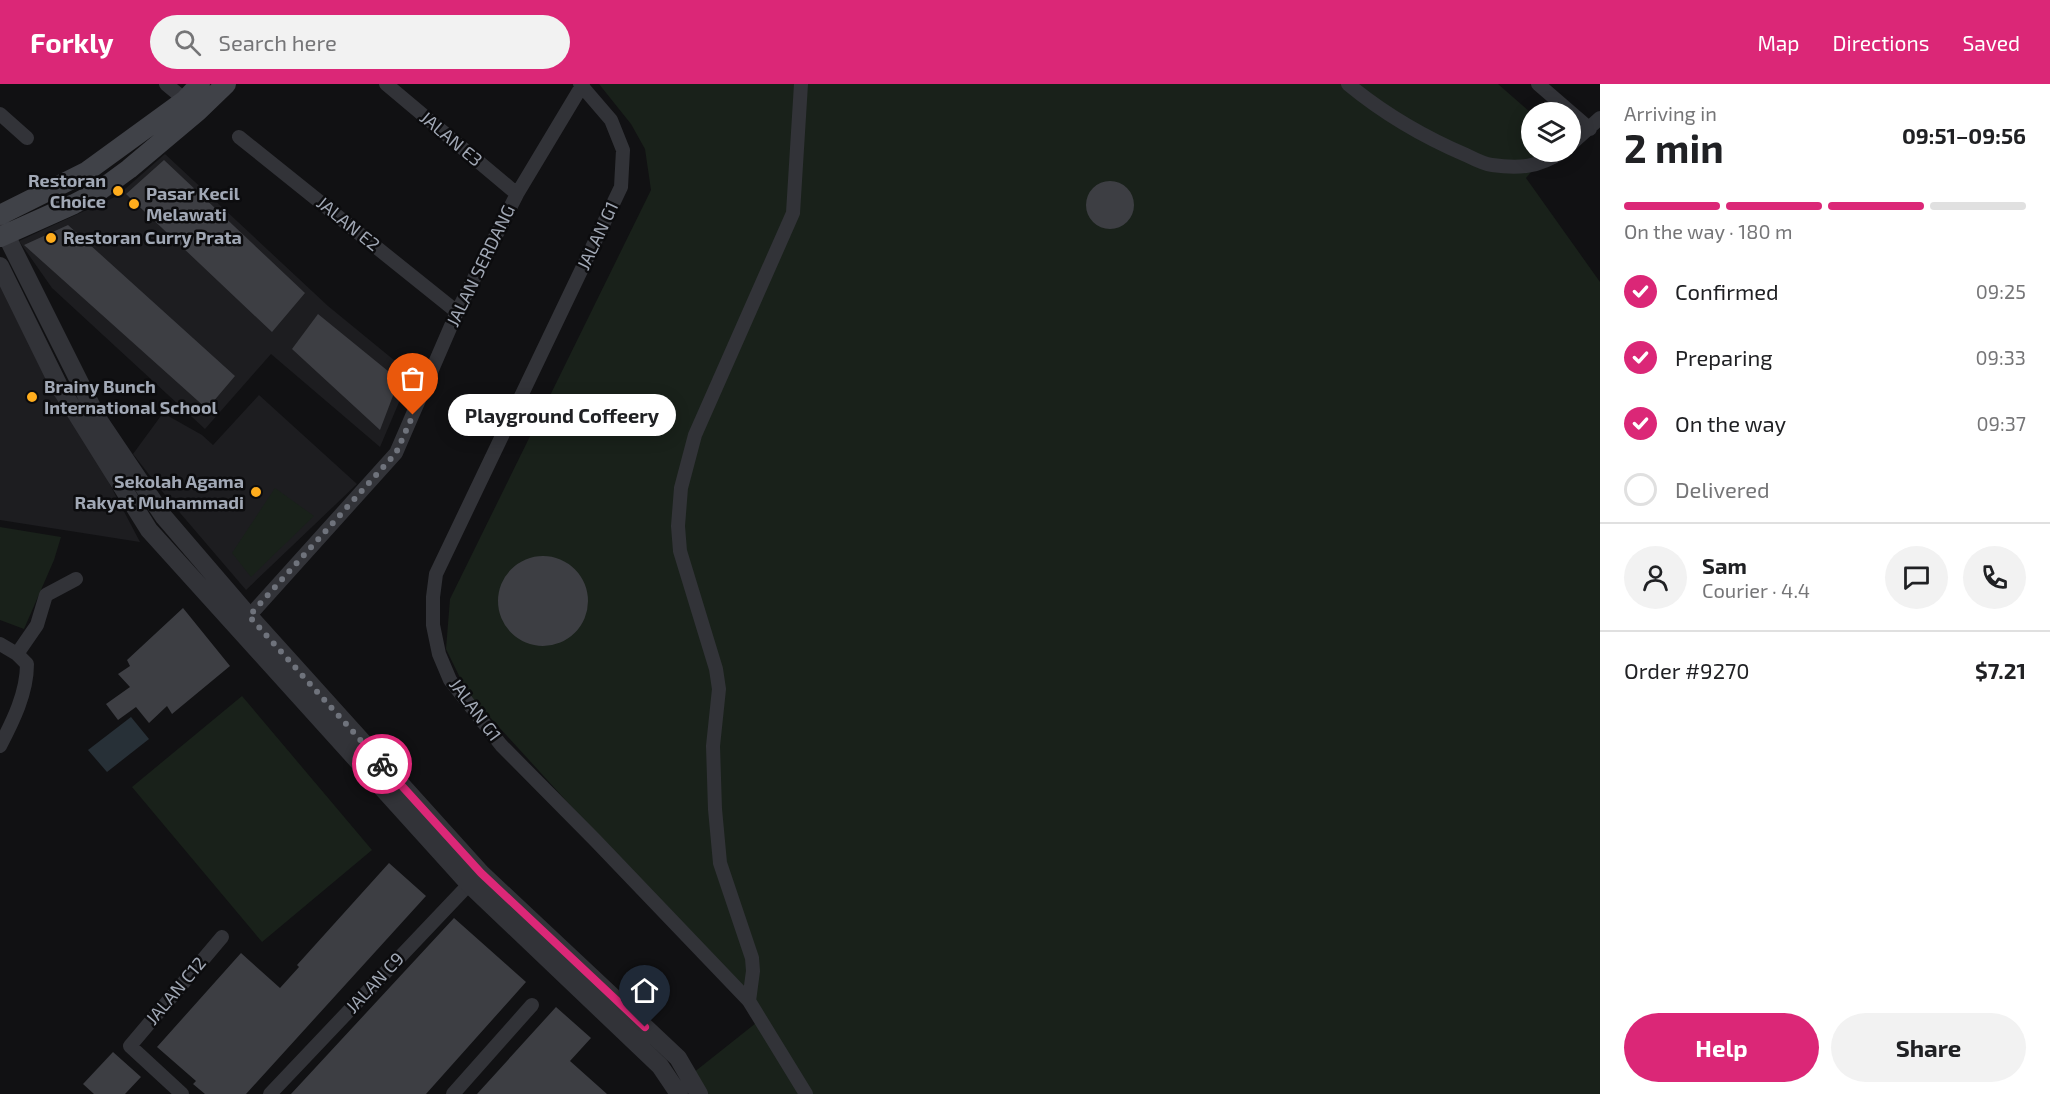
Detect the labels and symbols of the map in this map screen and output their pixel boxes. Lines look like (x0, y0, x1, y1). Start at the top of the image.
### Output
street label: JALAN E3 (416, 106, 487, 171)
place label: Restoran Choice (28, 169, 106, 212)
place label: Pasar Kecil Melawati (146, 182, 240, 225)
marker: Restoran Choice (111, 184, 125, 198)
street label: JALAN E2 (313, 191, 385, 255)
marker: Pasar Kecil Melawati (127, 197, 141, 211)
street label: JALAN G1 (572, 198, 622, 273)
street label: JALAN SERDANG (441, 201, 519, 330)
place label: Restoran Curry Prata (63, 226, 242, 248)
marker: Restoran Curry Prata (44, 231, 58, 245)
pin (387, 353, 438, 415)
place label: Brainy Bunch International School (44, 375, 218, 418)
marker: Brainy Bunch International School (25, 390, 39, 404)
callout: Playground Coffeery (449, 394, 677, 436)
place label: Sekolah Agama Rakyat Muhammadi (75, 470, 244, 513)
marker: Sekolah Agama Rakyat Muhammadi (249, 485, 263, 499)
street label: JALAN G1 (445, 674, 507, 745)
courier (352, 734, 412, 794)
street label: JALAN C9 (341, 947, 408, 1017)
street label: JALAN C12 (140, 952, 210, 1029)
pin (619, 965, 670, 1027)

